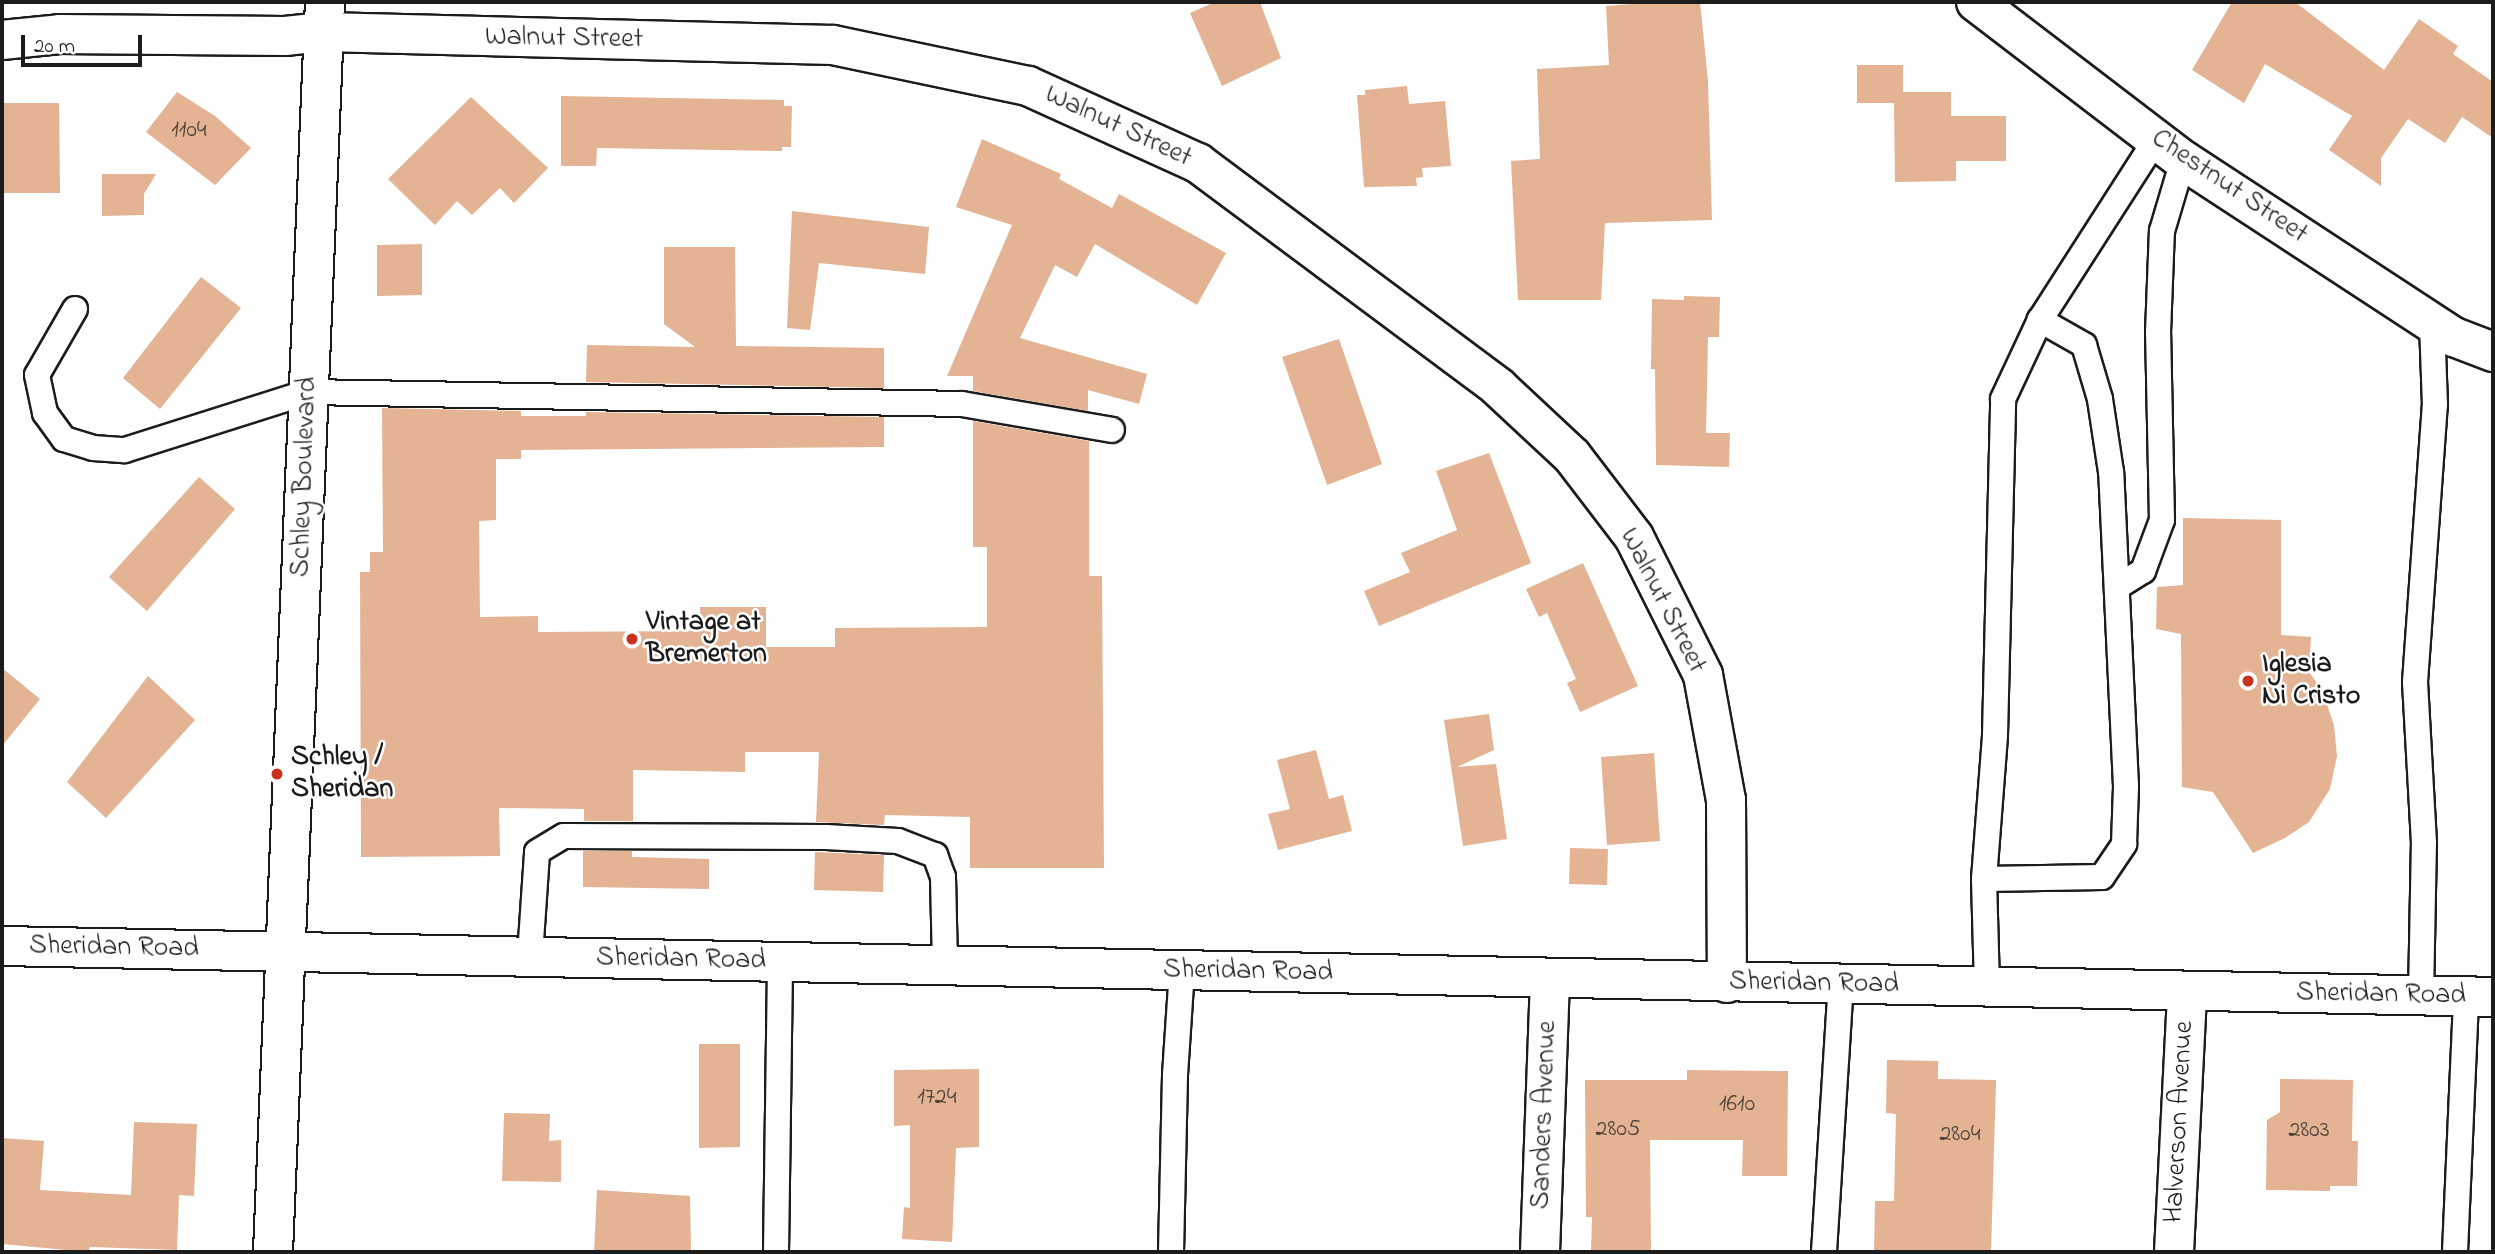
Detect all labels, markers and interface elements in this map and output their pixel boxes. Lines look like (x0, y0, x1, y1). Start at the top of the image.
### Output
scale bar (24, 21, 145, 65)
street label: Walnut Street (485, 21, 643, 57)
text: 20 m (34, 32, 75, 62)
street label: Walnut Street (1039, 78, 1197, 176)
house number: 1104 (171, 117, 207, 145)
street label: Chestnut Street (2144, 122, 2314, 252)
street label: Schley Boulevard (285, 376, 325, 578)
street label: Walnut Street (1611, 523, 1713, 679)
place label: Vintage at Bremerton (646, 606, 767, 672)
marker: Vintage at Bremerton (624, 631, 640, 647)
place label: Iglesia Ni Cristo (2262, 648, 2360, 714)
marker: Iglesia Ni Cristo (2240, 673, 2256, 689)
place label: Schley / Sheridan (291, 741, 393, 807)
marker: Schley / Sheridan (269, 766, 285, 782)
street label: Sheridan Road (29, 930, 199, 966)
street label: Sheridan Road (596, 942, 766, 978)
street label: Sheridan Road (1163, 954, 1333, 990)
street label: Sheridan Road (1729, 966, 1899, 1002)
street label: Sheridan Road (2296, 977, 2466, 1013)
street label: Sanders Avenue (1525, 1020, 1565, 1210)
street label: Halverson Avenue (2158, 1020, 2202, 1224)
house number: 1724 (917, 1084, 957, 1112)
house number: 1610 (1719, 1091, 1755, 1119)
house number: 2805 (1595, 1116, 1641, 1144)
house number: 2803 (2288, 1117, 2330, 1145)
house number: 2804 (1939, 1121, 1981, 1149)

